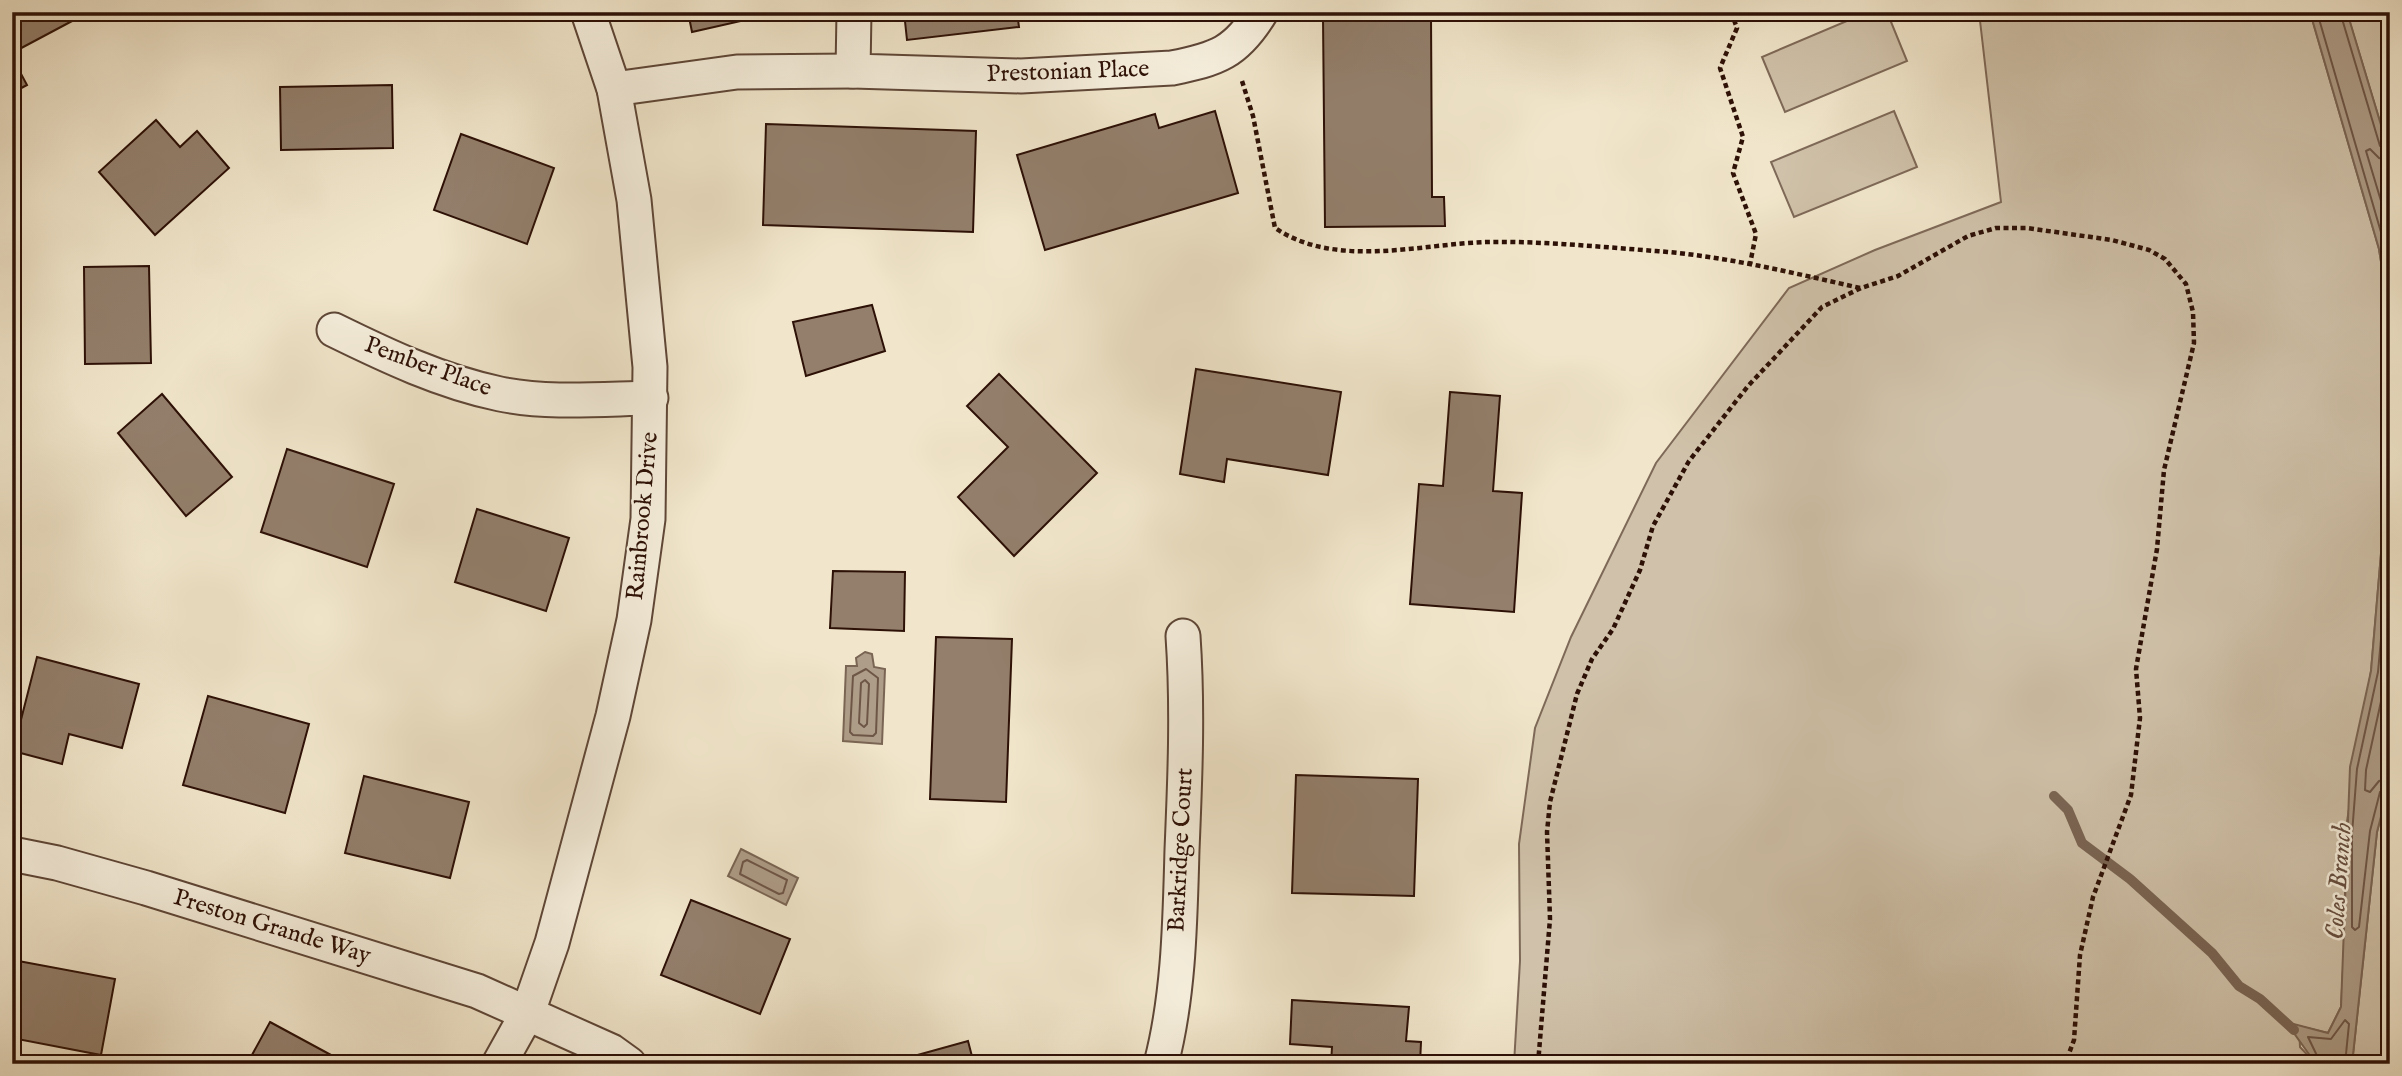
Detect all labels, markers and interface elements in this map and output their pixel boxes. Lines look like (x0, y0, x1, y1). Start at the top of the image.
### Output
street label: Prestonian Place (986, 54, 1150, 90)
street label: Pember Place (360, 330, 496, 404)
street label: Rainbrook Drive (620, 430, 666, 602)
street label: Barkridge Court (1161, 767, 1201, 933)
water label: Coles Branch (2318, 821, 2360, 941)
street label: Preston Grande Way (170, 882, 375, 972)

